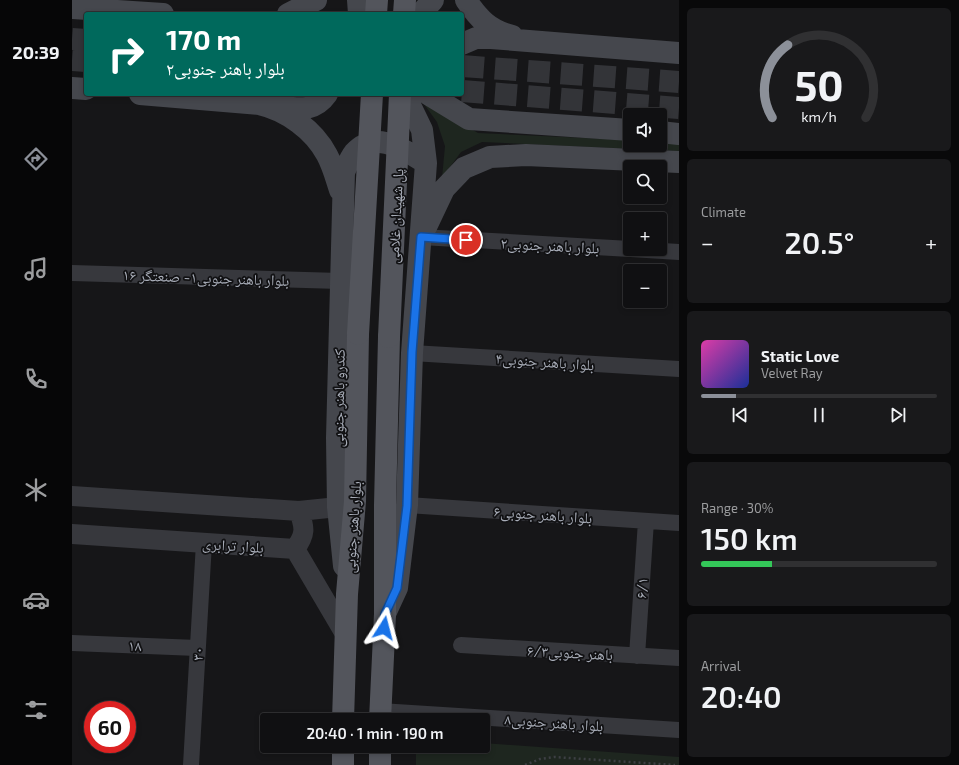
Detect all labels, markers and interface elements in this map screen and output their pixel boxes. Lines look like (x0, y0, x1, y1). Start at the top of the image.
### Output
text: 170 m (166, 22, 241, 56)
icon: right (100, 28, 152, 80)
text: 20:39 (12, 41, 60, 63)
text: بلوار باهنر جنوبی۲ (166, 57, 285, 79)
text: 50 (794, 59, 844, 109)
text: km/h (801, 107, 837, 124)
map controls (623, 108, 667, 308)
button: sound (623, 108, 667, 152)
icon: directions (22, 145, 50, 173)
button: search (623, 160, 667, 204)
street label: پل شهیدان غلامی (384, 168, 408, 264)
text: Climate (701, 204, 746, 220)
button: + (623, 212, 667, 256)
pin (449, 223, 483, 257)
text: 20.5° (784, 224, 854, 260)
icon: arrive (455, 229, 477, 251)
text: − (701, 229, 714, 255)
text: + (925, 229, 937, 255)
street label: بلوار باهنر جنوبی۲ (500, 233, 600, 259)
icon: music (22, 255, 50, 283)
button: − (623, 264, 667, 308)
street label: بلوار باهنر جنوبی۱- صنعتگر ۱۶ (122, 265, 290, 291)
text: Static Love (761, 347, 839, 365)
street label: کندرو باهنر جنوبی (328, 349, 350, 447)
street label: بلوار باهنر جنوبی۴ (495, 349, 595, 375)
icon: phone (22, 365, 50, 393)
text: Velvet Ray (761, 365, 823, 381)
icon: previous (729, 404, 751, 426)
icon: pause (808, 404, 830, 426)
icon: next (887, 404, 909, 426)
icon: climate (22, 476, 50, 504)
street label: بلوار باهنر جنوبی (340, 480, 366, 574)
text: Range · 30% (701, 500, 773, 516)
street label: بلوار باهنر جنوبی۶ (493, 502, 593, 528)
text: 150 km (701, 520, 798, 556)
street label: بلوار ترابری (201, 534, 264, 558)
street label: ۶/۱ (631, 577, 651, 599)
icon: car (22, 586, 50, 614)
position arrow (363, 607, 405, 649)
street label: ۱۸ (128, 636, 142, 654)
street label: ۶/۳باهنر جنوبی (527, 641, 613, 665)
street label: ۳۰ (188, 647, 206, 661)
text: Arrival (701, 658, 741, 674)
text: 20:40 (701, 678, 782, 714)
icon: filters (22, 696, 50, 724)
speed limit sign: 60 (84, 701, 136, 753)
street label: ۸بلوار باهنر جنوبی (504, 710, 604, 736)
text: 20:40 · 1 min · 190 m (306, 724, 444, 742)

